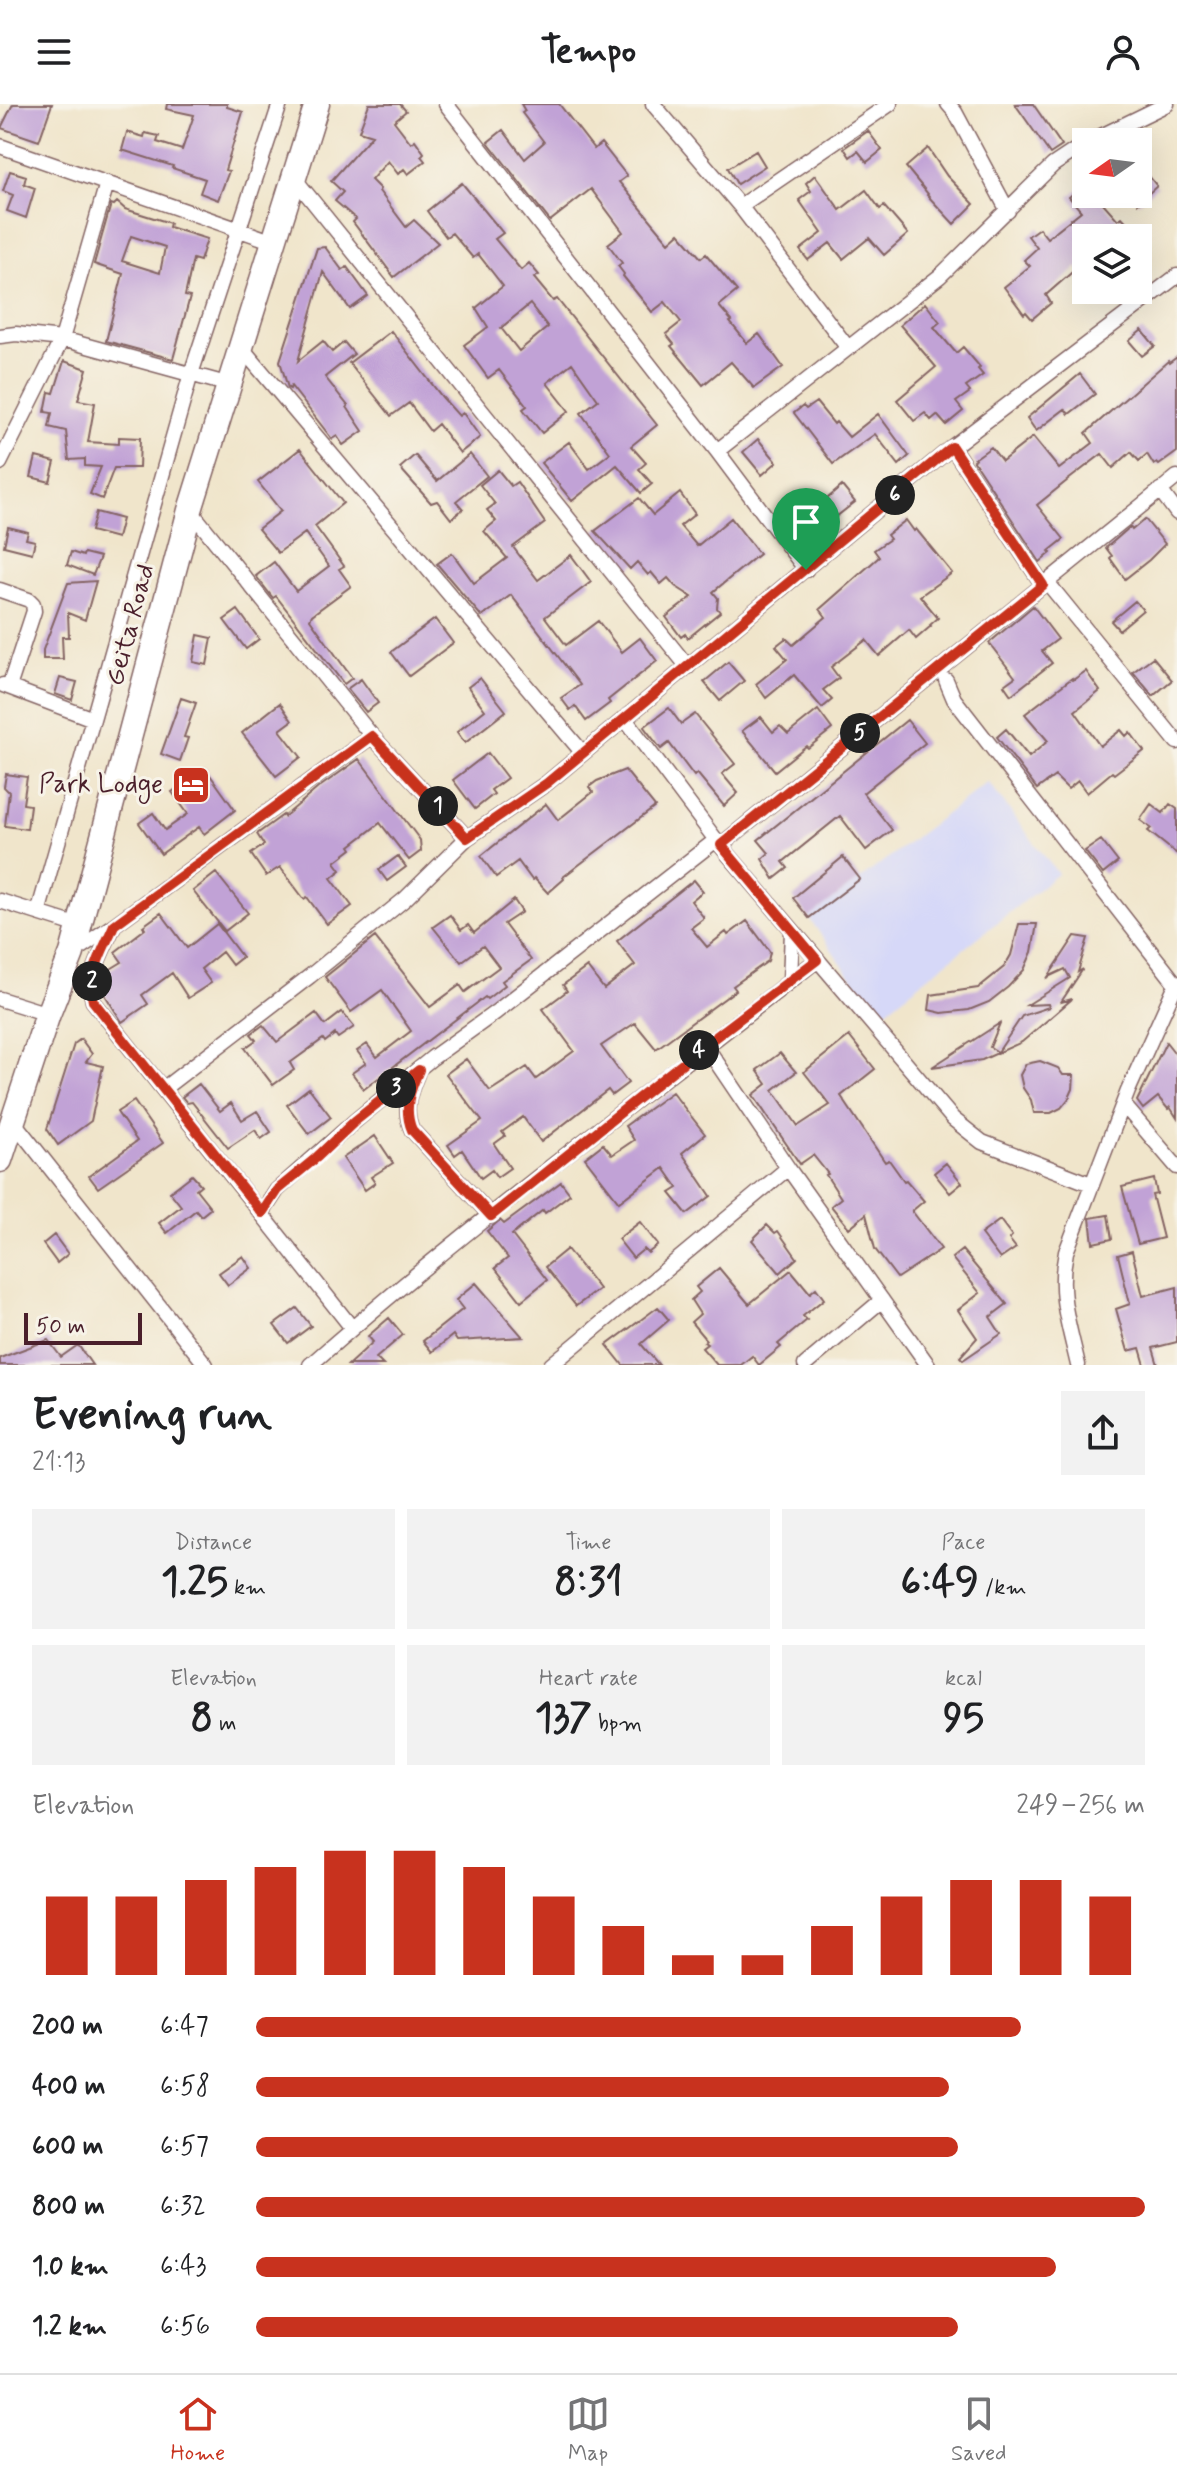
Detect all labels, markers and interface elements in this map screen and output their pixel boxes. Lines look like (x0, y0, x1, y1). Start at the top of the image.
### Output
text: Tempo (541, 29, 636, 76)
icon: menu (32, 30, 76, 74)
icon: person (1101, 30, 1145, 74)
north arrow (1072, 128, 1152, 208)
map controls (1072, 128, 1152, 304)
button: layers (1072, 224, 1152, 304)
pin: 6 (875, 475, 915, 515)
text: 6 (889, 481, 901, 509)
pin (772, 488, 840, 570)
icon: arrive (784, 500, 828, 544)
street label: Geita Road (98, 560, 164, 690)
pin: 5 (840, 713, 880, 753)
text: 5 (853, 719, 867, 747)
hotel icon: Park Lodge (170, 764, 212, 806)
place label: Park Lodge (39, 768, 163, 804)
pin: 1 (418, 786, 458, 826)
text: 1 (433, 792, 443, 820)
pin: 2 (72, 961, 112, 1001)
text: 2 (87, 967, 97, 995)
pin: 4 (679, 1030, 719, 1070)
text: 4 (693, 1036, 705, 1064)
pin: 3 (376, 1068, 416, 1108)
text: 3 (391, 1074, 401, 1102)
scale bar (24, 1309, 142, 1345)
text: 50 m (36, 1313, 85, 1341)
text: Evening run (32, 1387, 272, 1445)
button: share (1061, 1391, 1145, 1475)
text: 21:13 (32, 1446, 85, 1480)
text: Distance (175, 1529, 252, 1557)
text: Time (565, 1529, 612, 1557)
text: Pace (942, 1529, 985, 1557)
text: 1.25 (161, 1557, 228, 1609)
text: 8:31 (554, 1557, 623, 1609)
text: 6:49 (901, 1557, 979, 1609)
text: km (228, 1574, 266, 1602)
text: /km (979, 1574, 1026, 1602)
text: Elevation (170, 1665, 257, 1693)
text: Heart rate (539, 1665, 638, 1693)
text: kcal (945, 1665, 982, 1693)
text: 8 (190, 1693, 213, 1745)
text: 137 (535, 1693, 592, 1745)
text: 95 (943, 1693, 984, 1745)
text: m (213, 1710, 237, 1738)
text: bpm (592, 1710, 642, 1738)
text: Elevation (32, 1789, 134, 1823)
text: 249–256 m (1016, 1789, 1145, 1823)
text: 200 m (32, 2010, 103, 2044)
text: 6:47 (160, 2010, 208, 2044)
text: 400 m (32, 2070, 105, 2104)
text: 6:58 (160, 2070, 210, 2104)
text: 600 m (32, 2130, 104, 2164)
text: 6:57 (160, 2130, 209, 2164)
text: 800 m (32, 2190, 105, 2224)
text: 6:32 (160, 2190, 206, 2224)
text: 1.0 km (32, 2250, 109, 2284)
text: 6:43 (160, 2250, 206, 2284)
text: 1.2 km (32, 2310, 107, 2344)
text: 6:56 (160, 2310, 210, 2344)
tab: Home (170, 2392, 225, 2468)
tab: Map (566, 2392, 610, 2468)
tab: Saved (951, 2392, 1007, 2468)

